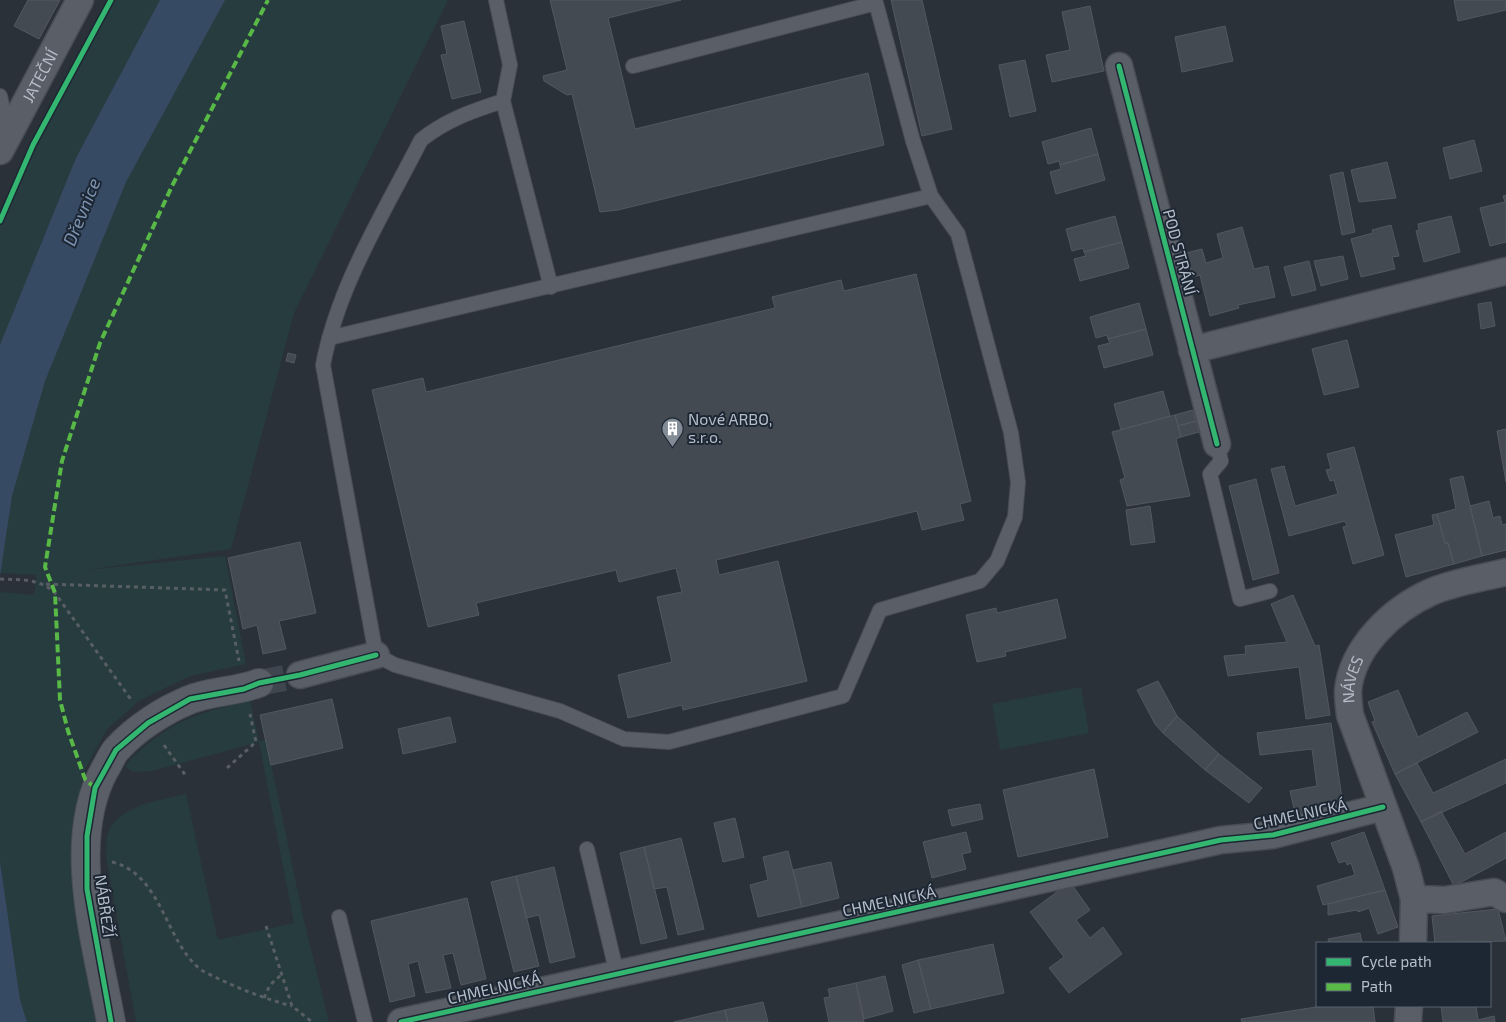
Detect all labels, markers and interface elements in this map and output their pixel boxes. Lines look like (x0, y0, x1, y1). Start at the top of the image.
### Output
street label: JATEČNÍ (18, 45, 62, 105)
water label: Dřevnice (58, 174, 105, 249)
street label: POD STRÁNÍ (1160, 207, 1201, 298)
place label: Nové ARBO, s.r.o. (688, 409, 772, 446)
building icon: Nové ARBO, s.r.o. (660, 416, 684, 447)
street label: NÁVES (1338, 652, 1367, 704)
street label: CHMELNICKÁ (1251, 794, 1348, 833)
street label: NÁBŘEŽÍ (92, 873, 119, 939)
street label: CHMELNICKÁ (840, 881, 937, 920)
legend (1316, 942, 1491, 1007)
text: Cycle path (1361, 952, 1432, 970)
street label: CHMELNICKÁ (445, 968, 542, 1007)
text: Path (1361, 977, 1392, 995)

